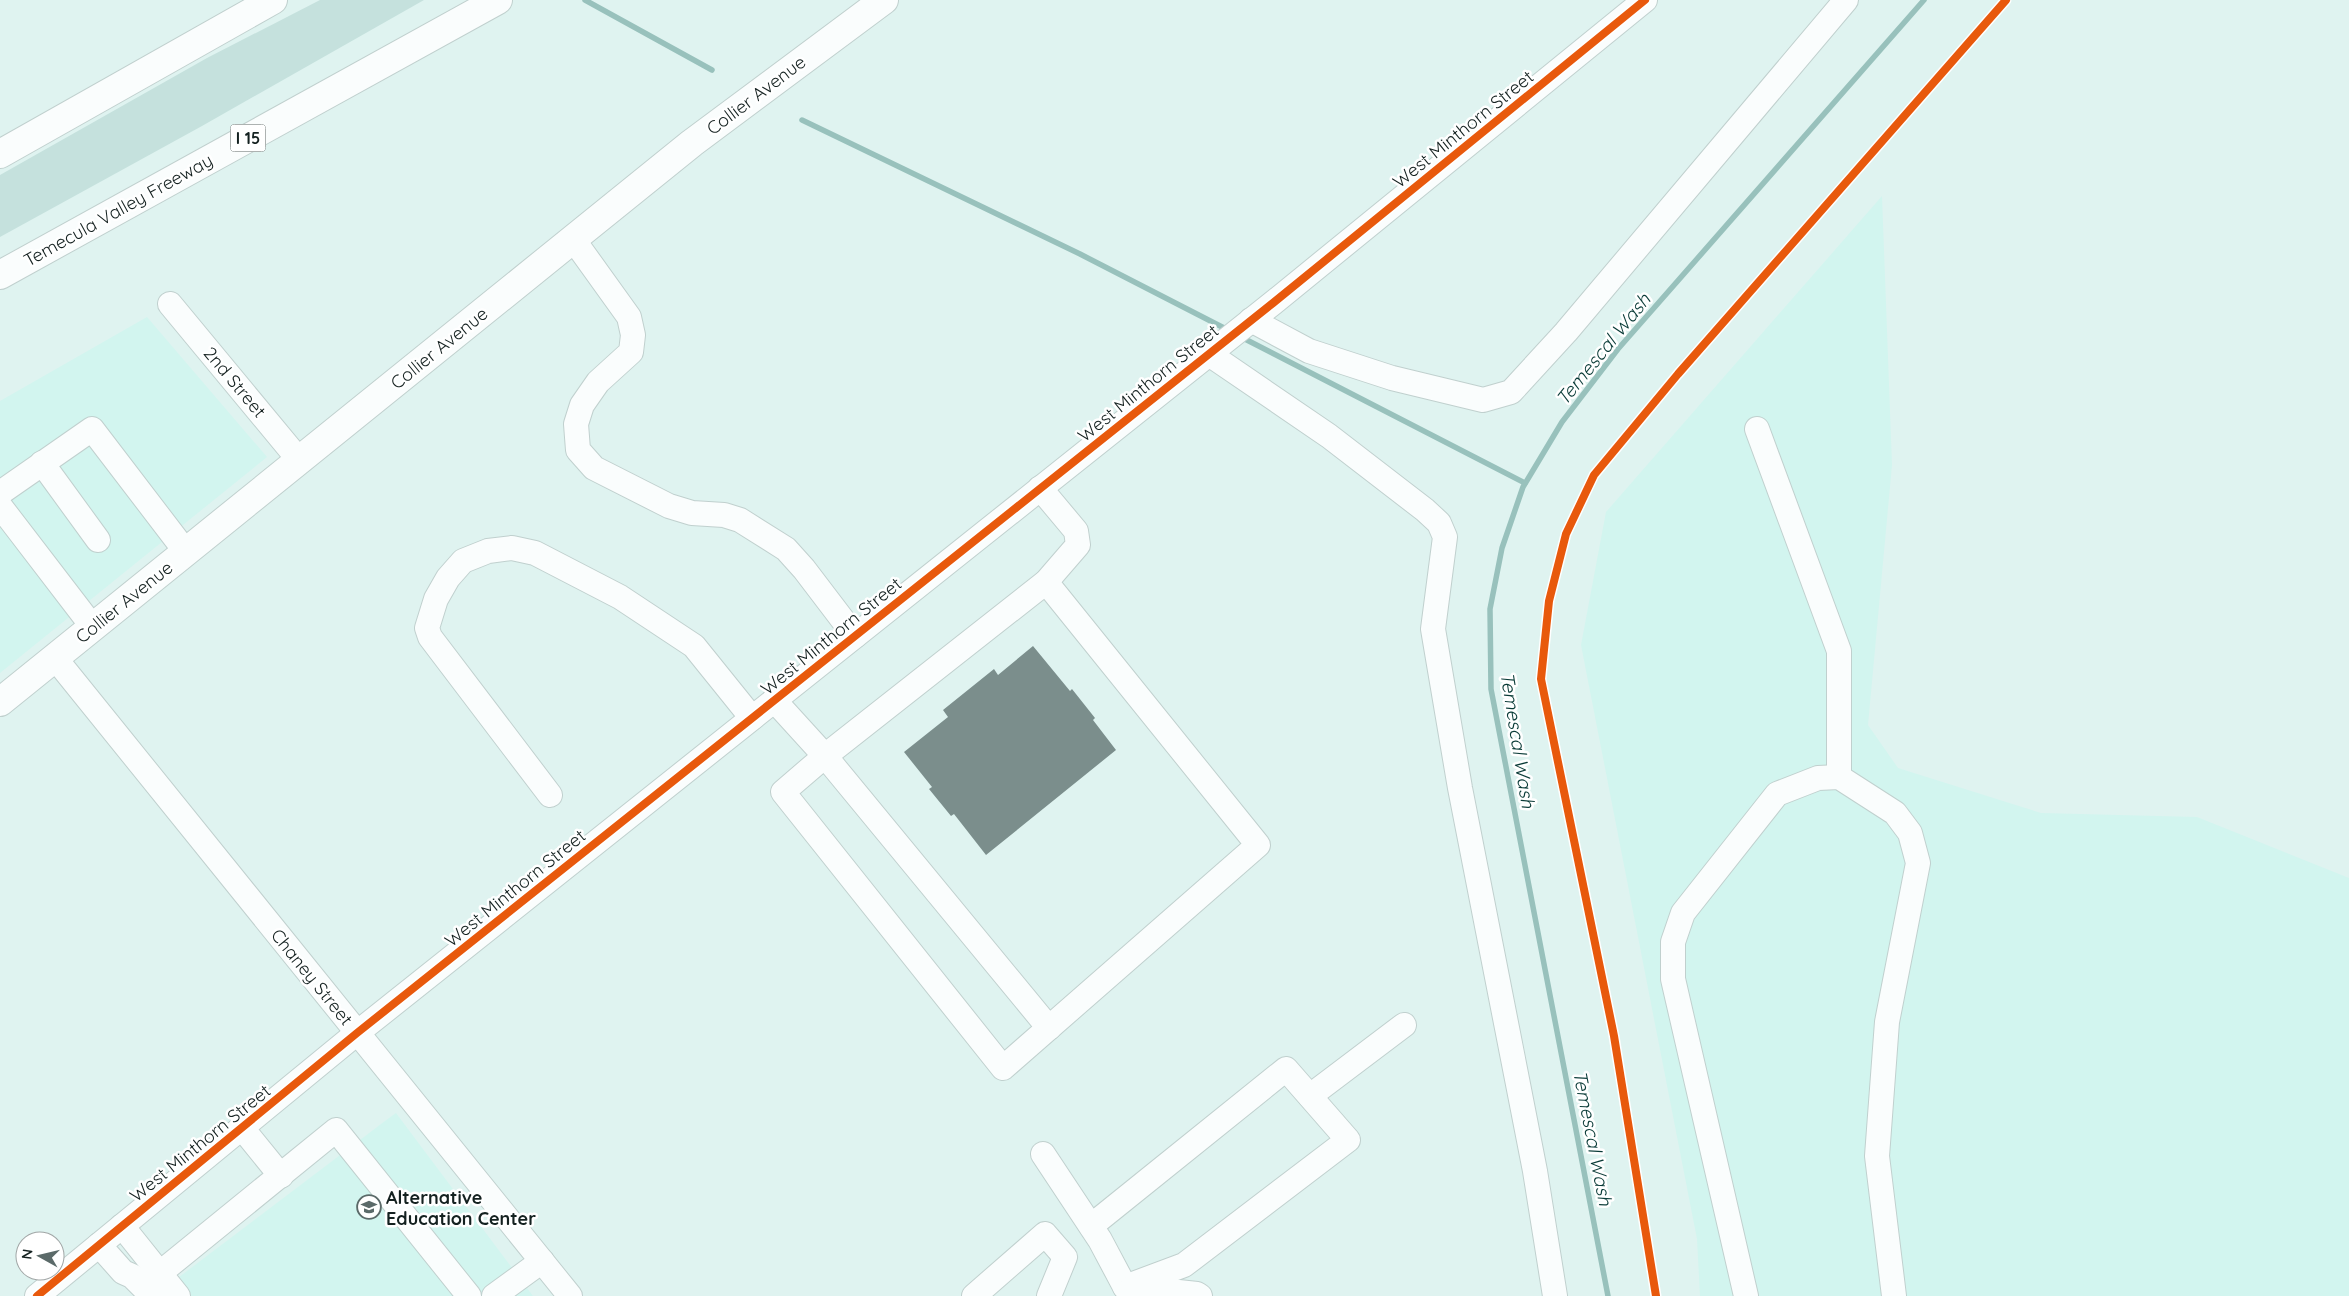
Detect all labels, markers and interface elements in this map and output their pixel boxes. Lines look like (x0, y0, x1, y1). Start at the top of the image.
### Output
street label: Collier Avenue (702, 50, 810, 140)
street label: West Minthorn Street (1388, 65, 1538, 193)
road number: I 15 (230, 125, 266, 152)
street label: Temecula Valley Freeway (19, 148, 217, 272)
water label: Temescal Wash (1550, 287, 1656, 410)
street label: Collier Avenue (386, 302, 492, 394)
street label: West Minthorn Street (1073, 319, 1223, 447)
street label: 2nd Street (199, 342, 271, 422)
street label: Collier Avenue (71, 556, 177, 648)
street label: West Minthorn Street (756, 572, 906, 700)
water label: Temescal Wash (1495, 670, 1541, 811)
street label: West Minthorn Street (440, 824, 590, 952)
street label: Chaney Street (266, 924, 358, 1030)
water label: Temescal Wash (1568, 1068, 1618, 1209)
street label: West Minthorn Street (125, 1079, 275, 1207)
place label: Alternative Education Center (386, 1186, 536, 1230)
school or university icon: Alternative Education Center (356, 1194, 382, 1220)
north arrow (15, 1231, 65, 1281)
text: N (17, 1248, 37, 1261)

